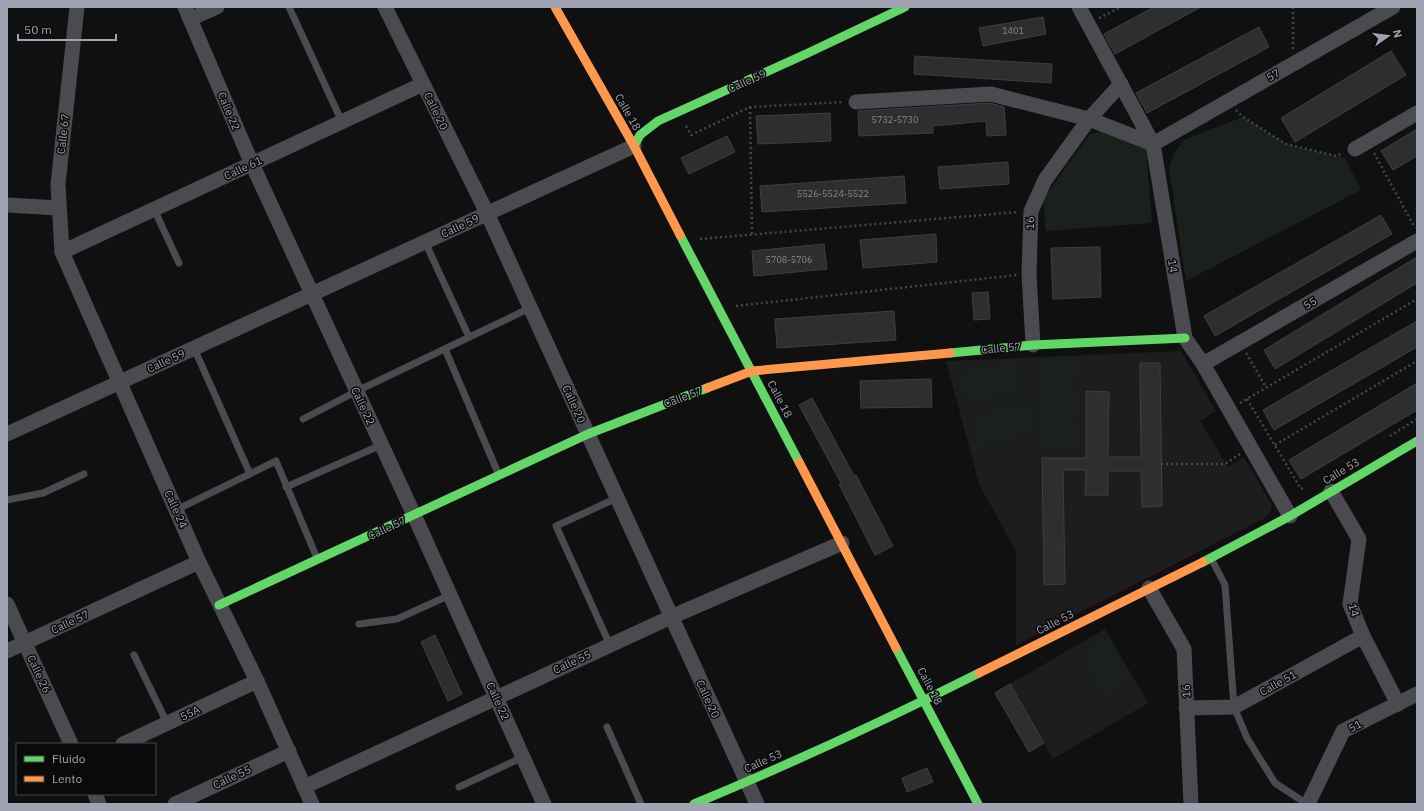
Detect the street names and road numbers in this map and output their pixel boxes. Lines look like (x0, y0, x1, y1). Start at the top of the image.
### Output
street label: Calle 59 (726, 66, 768, 96)
street label: 57 (1264, 66, 1282, 84)
street label: Calle 22 (215, 90, 243, 132)
street label: Calle 20 (421, 90, 451, 132)
street label: Calle 18 (612, 91, 644, 133)
street label: Calle 67 (54, 113, 72, 155)
street label: Calle 61 (222, 153, 265, 183)
street label: Calle 59 (439, 211, 481, 241)
street label: 16 (1023, 216, 1037, 230)
street label: 14 (1165, 258, 1181, 274)
street label: 55 (1301, 294, 1319, 312)
street label: Calle 57 (980, 339, 1022, 357)
street label: Calle 59 (145, 346, 187, 376)
street label: Calle 18 (764, 378, 796, 420)
street label: Calle 20 (559, 383, 589, 425)
street label: Calle 57 (662, 383, 704, 411)
street label: Calle 22 (348, 385, 378, 427)
street label: Calle 53 (1320, 455, 1362, 487)
street label: Calle 24 (161, 488, 191, 531)
street label: Calle 57 (366, 513, 408, 543)
street label: 14 (1345, 602, 1363, 619)
street label: Calle 57 (49, 607, 91, 637)
street label: Calle 53 (1034, 607, 1076, 637)
street label: Calle 55 (551, 647, 593, 677)
street label: Calle 26 (24, 653, 54, 695)
street label: Calle 18 (914, 665, 946, 707)
street label: Calle 51 (1257, 667, 1299, 699)
street label: Calle 20 (693, 678, 723, 720)
street label: Calle 22 (483, 680, 513, 722)
street label: 16 (1179, 684, 1193, 698)
street label: 55A (178, 702, 202, 724)
street label: 51 (1346, 717, 1364, 735)
street label: Calle 53 (742, 746, 784, 776)
street label: Calle 55 (211, 762, 253, 792)

